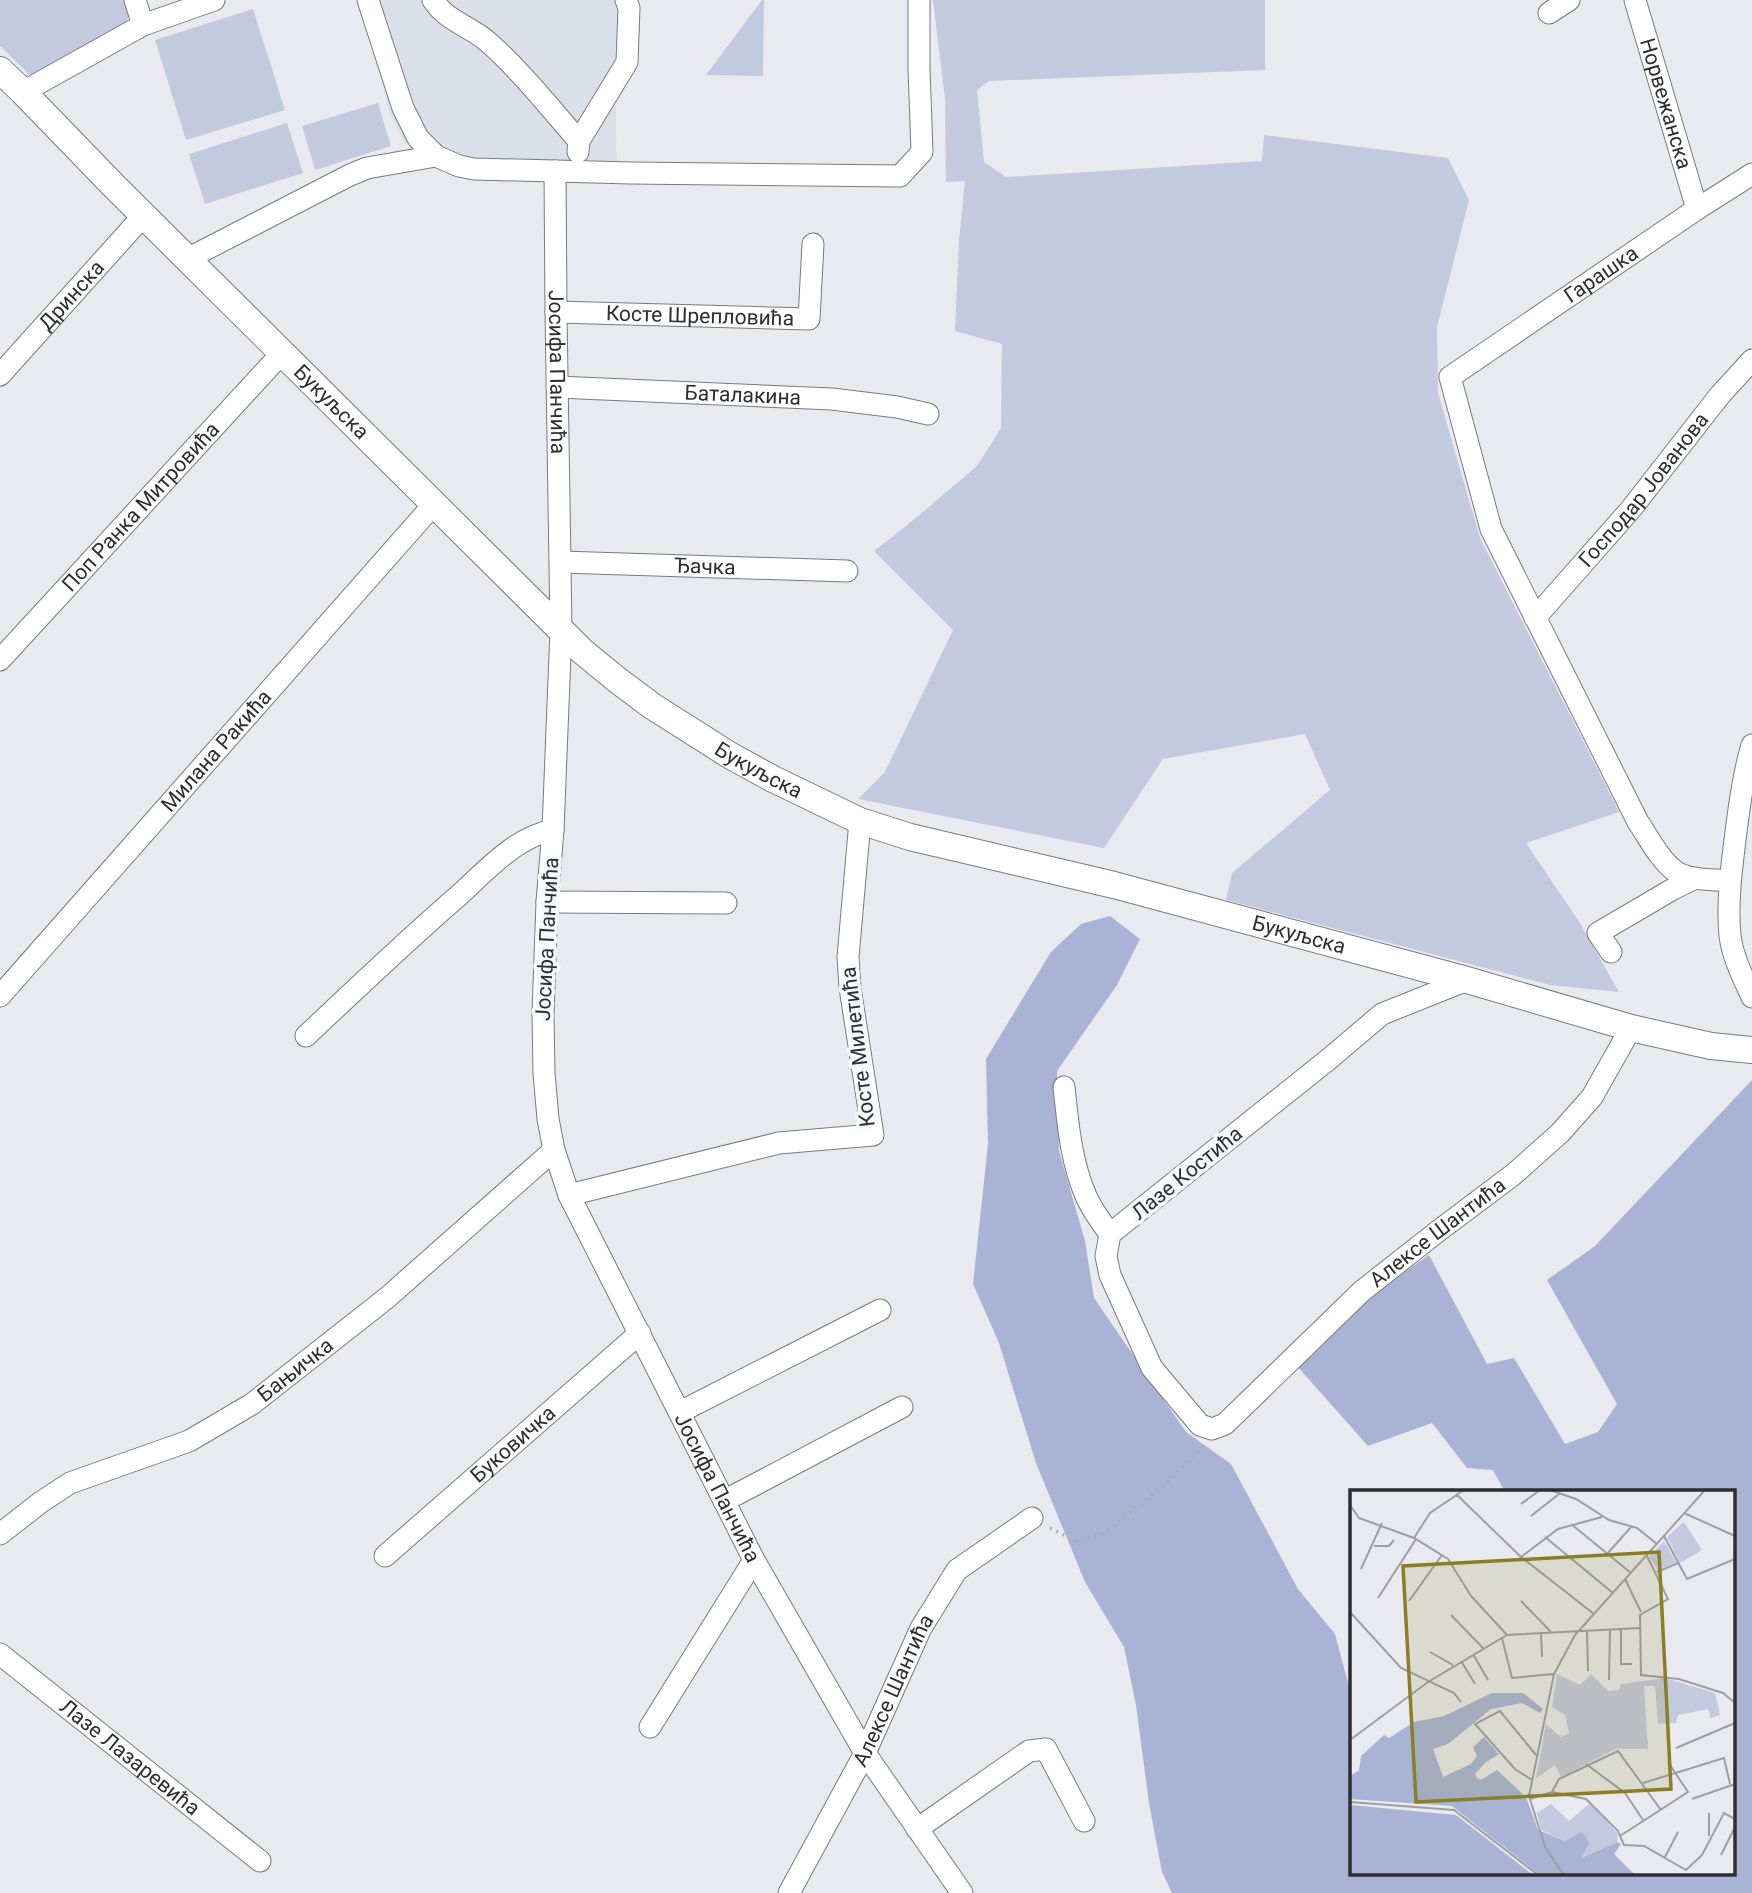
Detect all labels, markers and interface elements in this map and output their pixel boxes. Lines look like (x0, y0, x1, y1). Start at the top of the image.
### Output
street label: Норвежанска (1635, 35, 1696, 172)
street label: Гарашка (1559, 241, 1642, 308)
street label: Дринска (34, 256, 109, 335)
street label: Јосифа Панчића (544, 290, 570, 454)
street label: Косте Шрепловића (606, 301, 794, 331)
street label: Букуљска (289, 360, 374, 444)
street label: Баталакина (684, 381, 802, 410)
street label: Господар Јованова (1574, 408, 1713, 572)
street label: Поп Ранка Митровића (57, 417, 224, 596)
street label: Ђачка (674, 554, 736, 579)
street label: Милана Ракића (156, 685, 276, 817)
street label: Букуљска (710, 737, 806, 803)
street label: Јосифа Панчића (531, 857, 563, 1021)
street label: Букуљска (1250, 911, 1348, 959)
street label: Косте Милетића (836, 966, 880, 1128)
street label: Лазе Костића (1127, 1121, 1247, 1225)
street label: Алексе Шантића (1365, 1173, 1510, 1292)
street label: Бањичка (253, 1333, 338, 1407)
street label: Буковичка (466, 1401, 560, 1488)
street label: Јосифа Панчића (670, 1409, 765, 1566)
inset map (1350, 1490, 1734, 1876)
street label: Алексе Шантића (848, 1610, 939, 1771)
street label: Лазе Лазаревића (55, 1694, 205, 1820)

